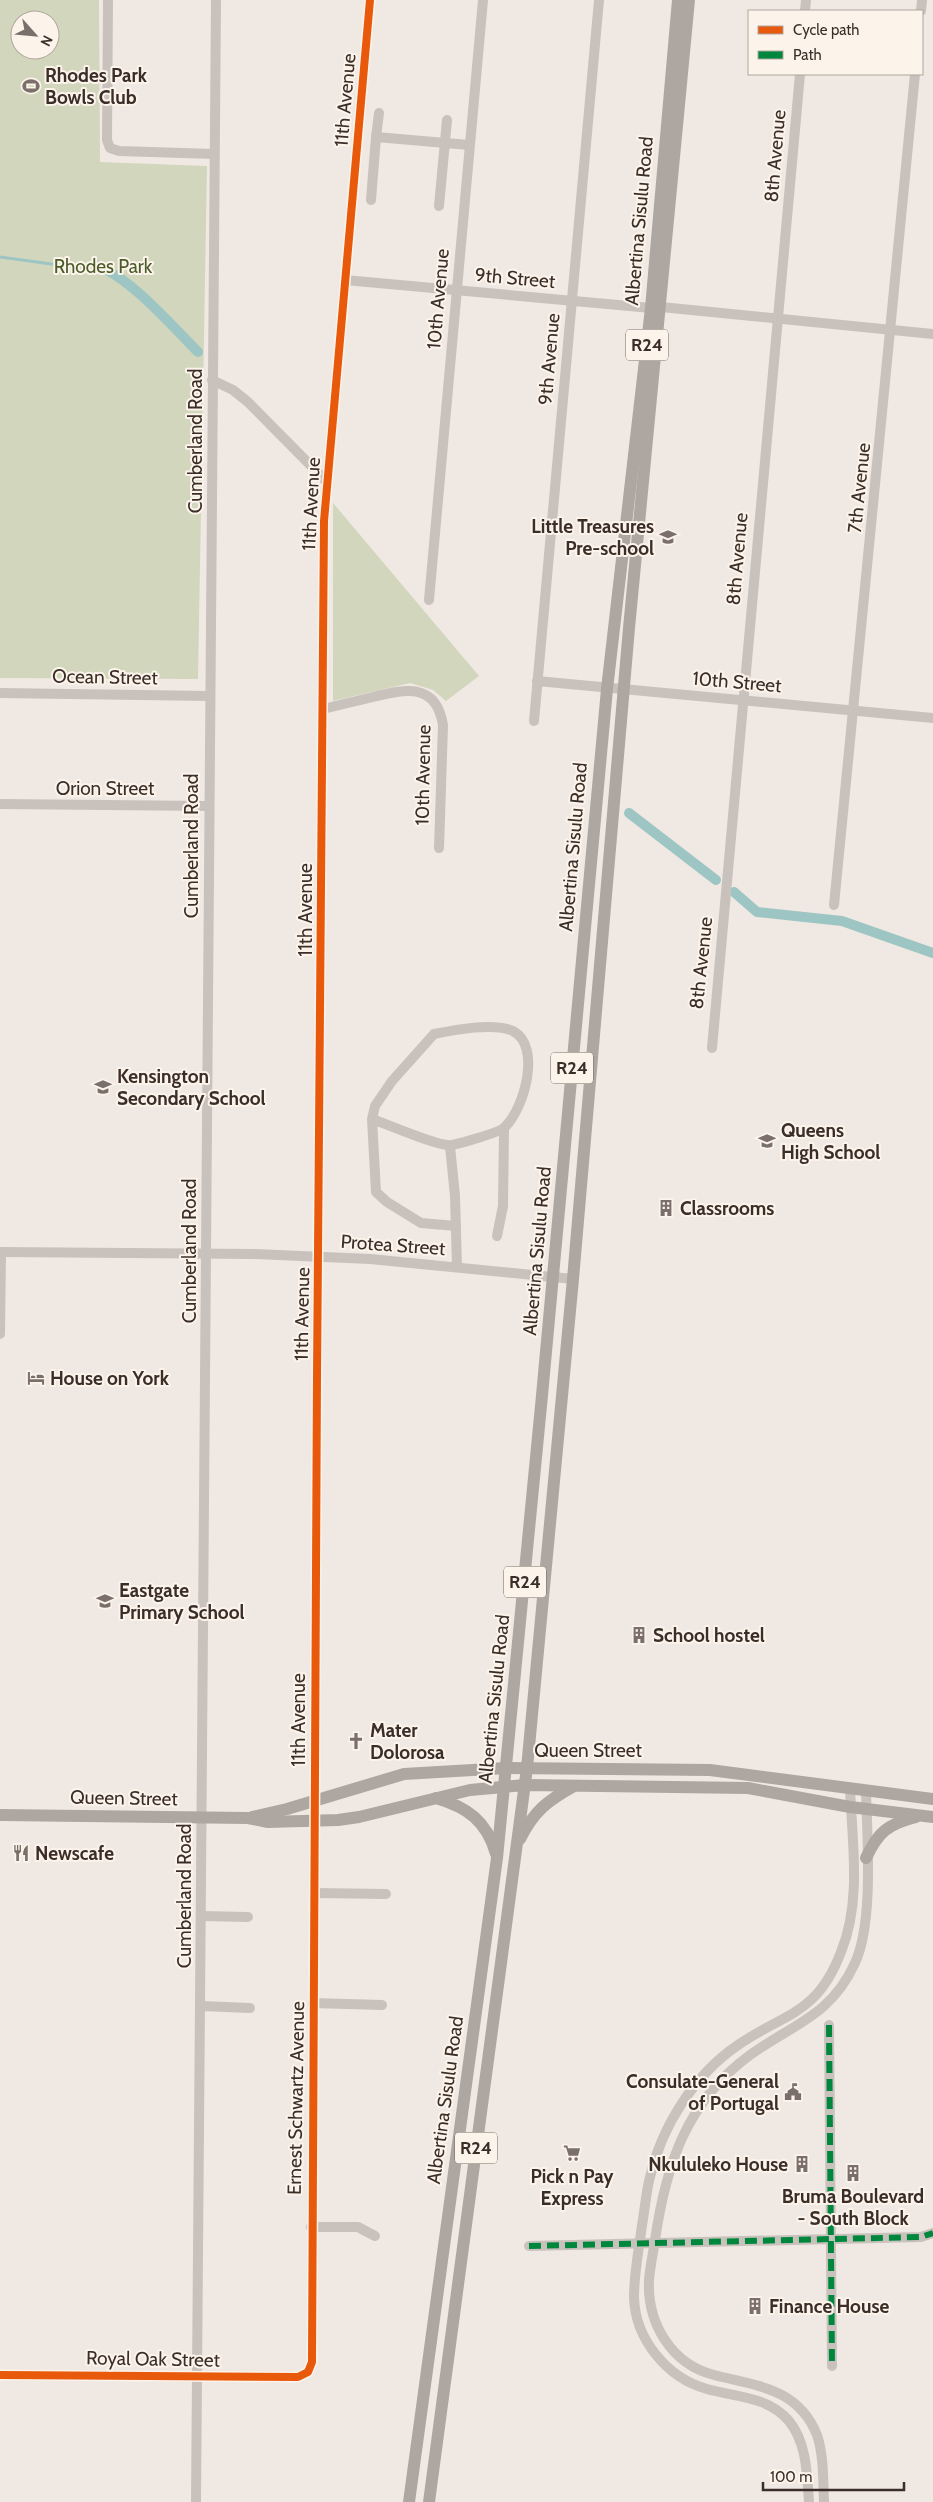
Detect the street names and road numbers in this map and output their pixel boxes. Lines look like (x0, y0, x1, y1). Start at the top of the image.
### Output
street label: 11th Avenue (329, 52, 361, 148)
street label: 8th Avenue (760, 109, 791, 203)
street label: Albertina Sisulu Road (620, 136, 658, 306)
street label: 10th Avenue (422, 248, 454, 350)
street label: 9th Street (474, 263, 557, 293)
street label: 9th Avenue (534, 312, 564, 406)
road number: R24 (626, 330, 668, 360)
street label: Cumberland Road (184, 369, 207, 513)
street label: 7th Avenue (843, 441, 875, 534)
street label: 11th Avenue (297, 456, 325, 551)
street label: 8th Avenue (722, 512, 753, 606)
street label: Ocean Street (52, 665, 159, 689)
street label: 10th Street (692, 667, 783, 697)
street label: 10th Avenue (411, 724, 435, 826)
street label: Albertina Sisulu Road (554, 762, 592, 932)
street label: Cumberland Road (180, 774, 203, 918)
street label: Orion Street (56, 777, 155, 800)
street label: 11th Avenue (294, 863, 317, 957)
street label: 8th Avenue (685, 915, 717, 1010)
road number: R24 (551, 1052, 593, 1084)
street label: Albertina Sisulu Road (518, 1166, 556, 1336)
street label: Cumberland Road (178, 1179, 201, 1323)
street label: Protea Street (340, 1230, 447, 1260)
street label: 11th Avenue (290, 1267, 314, 1361)
road number: R24 (504, 1566, 546, 1598)
street label: Albertina Sisulu Road (474, 1613, 514, 1785)
street label: 11th Avenue (287, 1673, 310, 1767)
street label: Queen Street (534, 1739, 642, 1762)
street label: Queen Street (70, 1786, 179, 1810)
street label: Cumberland Road (173, 1824, 196, 1968)
street label: Ernest Schwartz Avenue (283, 2001, 309, 2195)
street label: Albertina Sisulu Road (422, 2014, 468, 2186)
road number: R24 (455, 2132, 497, 2164)
street label: Royal Oak Street (86, 2346, 221, 2372)

